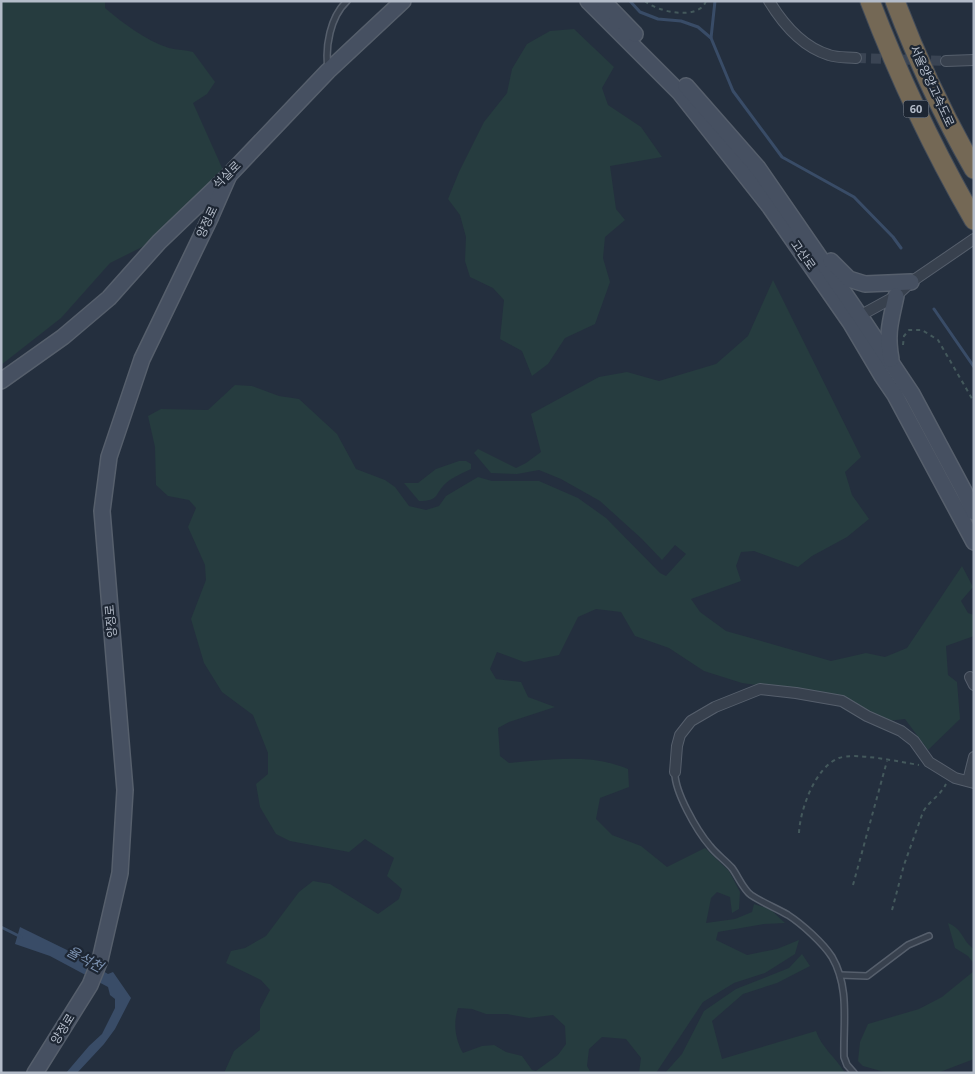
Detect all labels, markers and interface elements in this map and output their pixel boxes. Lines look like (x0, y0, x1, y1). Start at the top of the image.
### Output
street label: 서울양양고속도로 (906, 42, 959, 129)
road number: 60 (904, 100, 928, 118)
street label: 석실로 (209, 157, 244, 192)
street label: 양정로 (192, 203, 221, 240)
street label: 고산로 (787, 236, 820, 273)
street label: 양정로 (101, 604, 120, 638)
water label: 율석천 (64, 941, 108, 977)
street label: 양정로 (47, 1010, 79, 1047)

